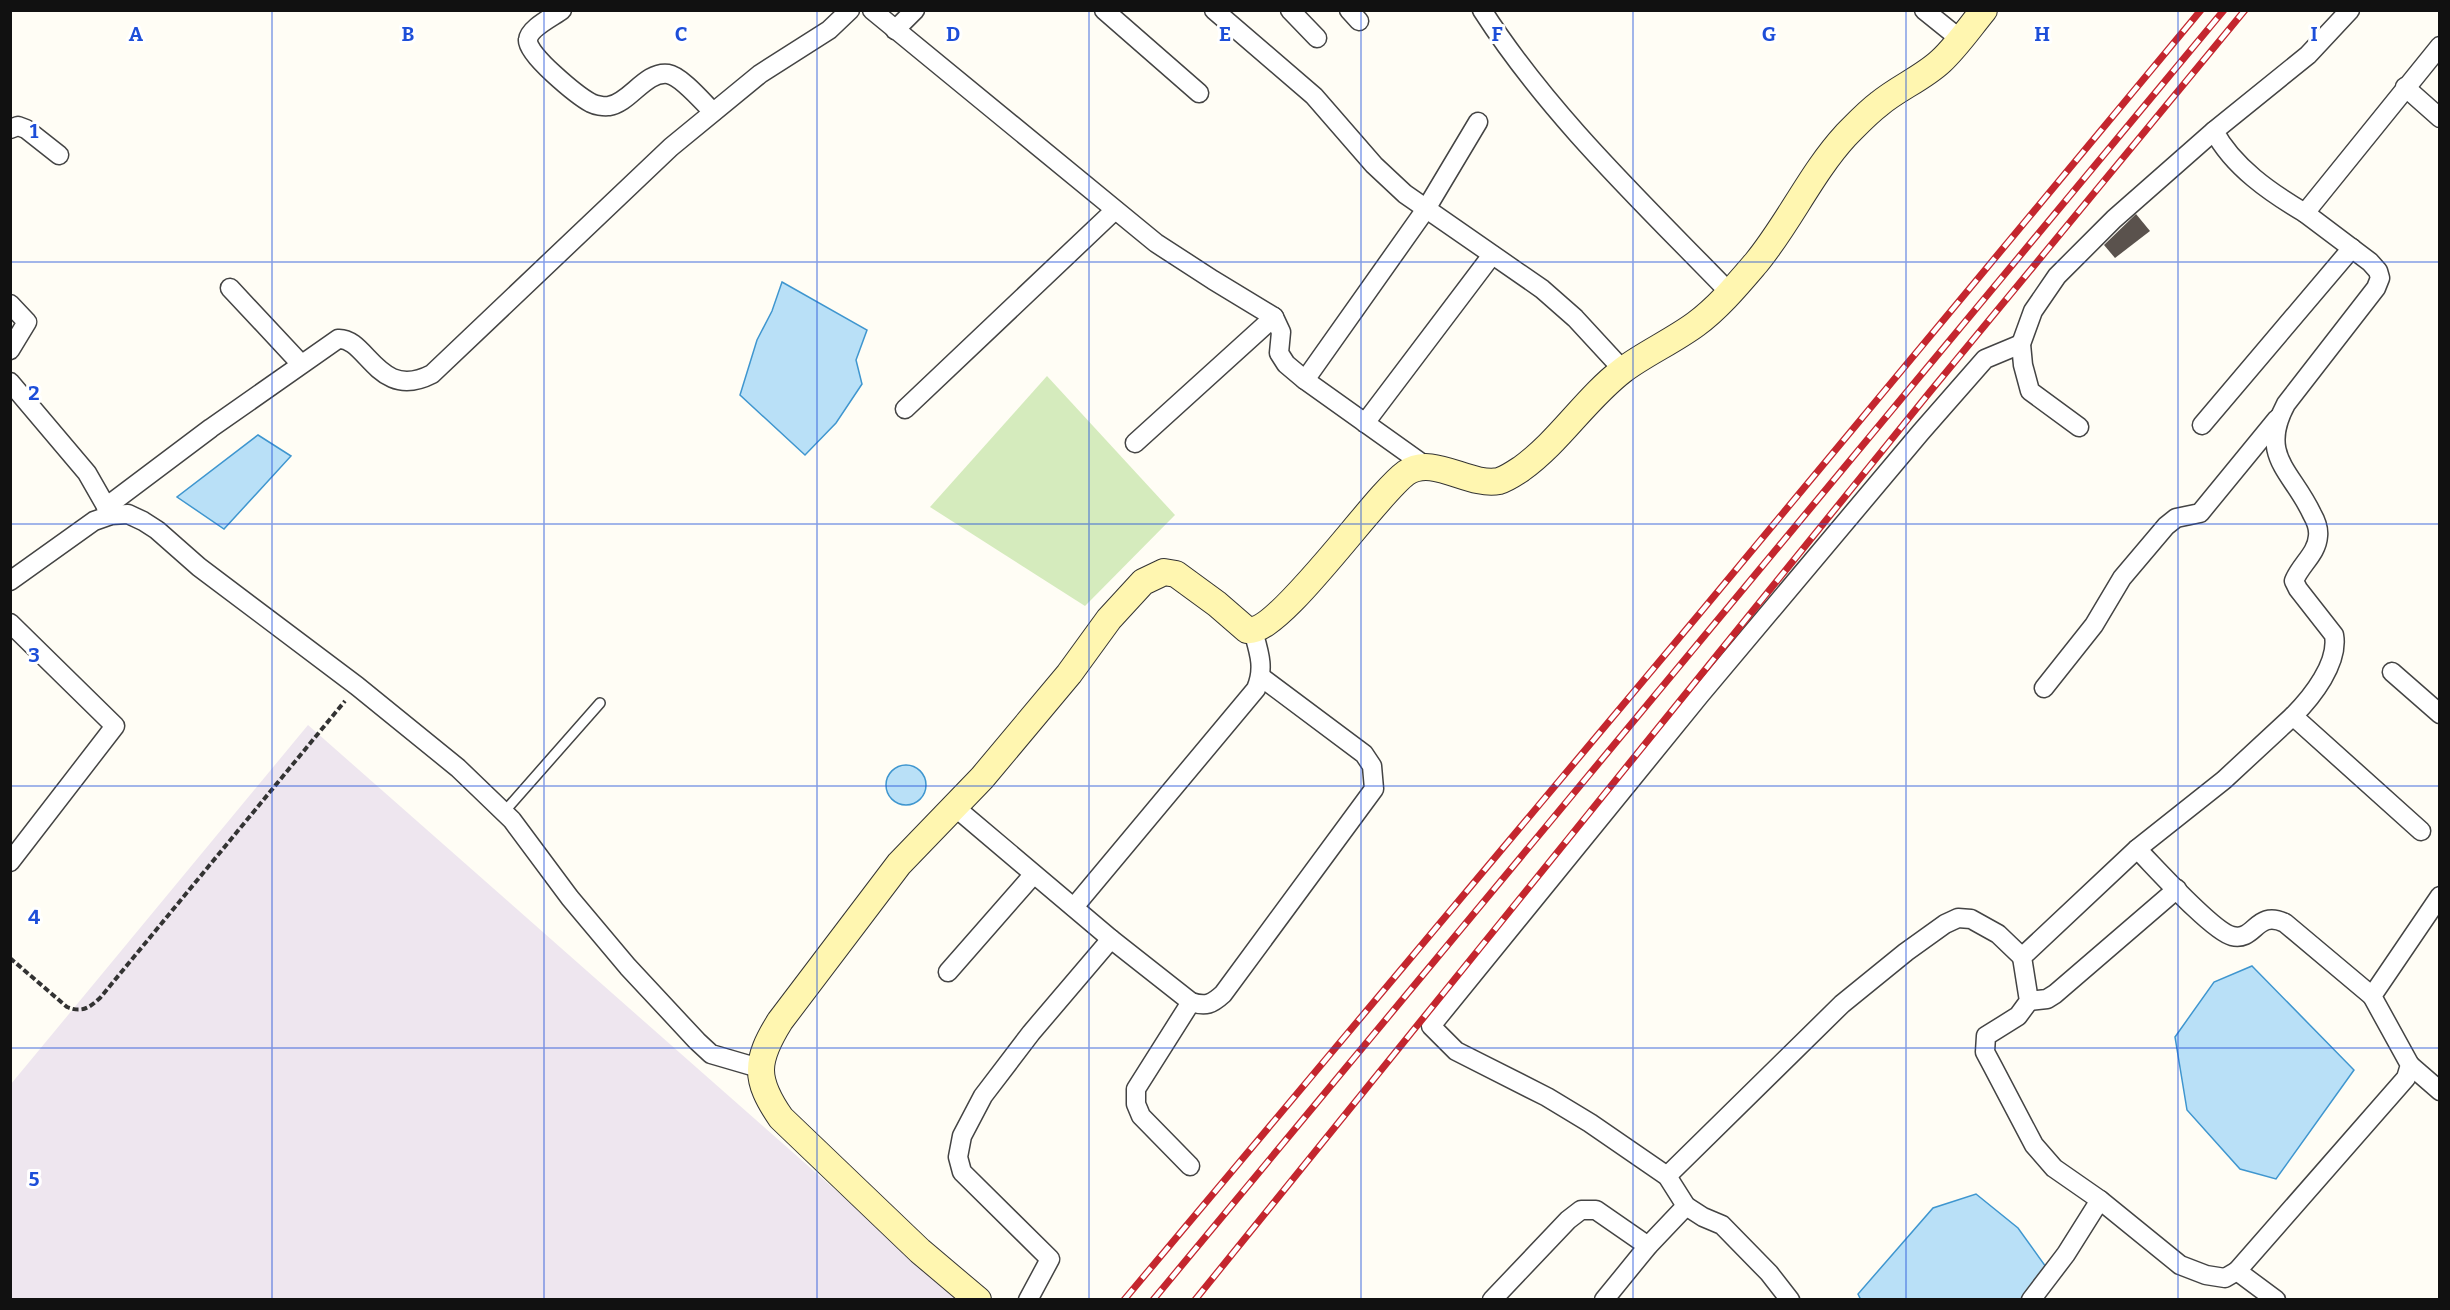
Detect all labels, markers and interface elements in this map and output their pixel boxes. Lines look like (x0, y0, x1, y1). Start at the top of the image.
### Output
text: A (129, 22, 144, 46)
text: B (402, 22, 415, 46)
text: C (675, 22, 687, 46)
text: D (946, 22, 960, 46)
text: E (1219, 22, 1231, 46)
text: F (1491, 22, 1503, 46)
text: G (1762, 22, 1776, 46)
text: H (2034, 22, 2050, 46)
text: I (2310, 22, 2318, 46)
text: 1 (30, 119, 39, 143)
text: 2 (28, 381, 40, 405)
text: 3 (28, 643, 40, 667)
text: 4 (28, 905, 40, 929)
text: 5 (29, 1167, 40, 1191)

